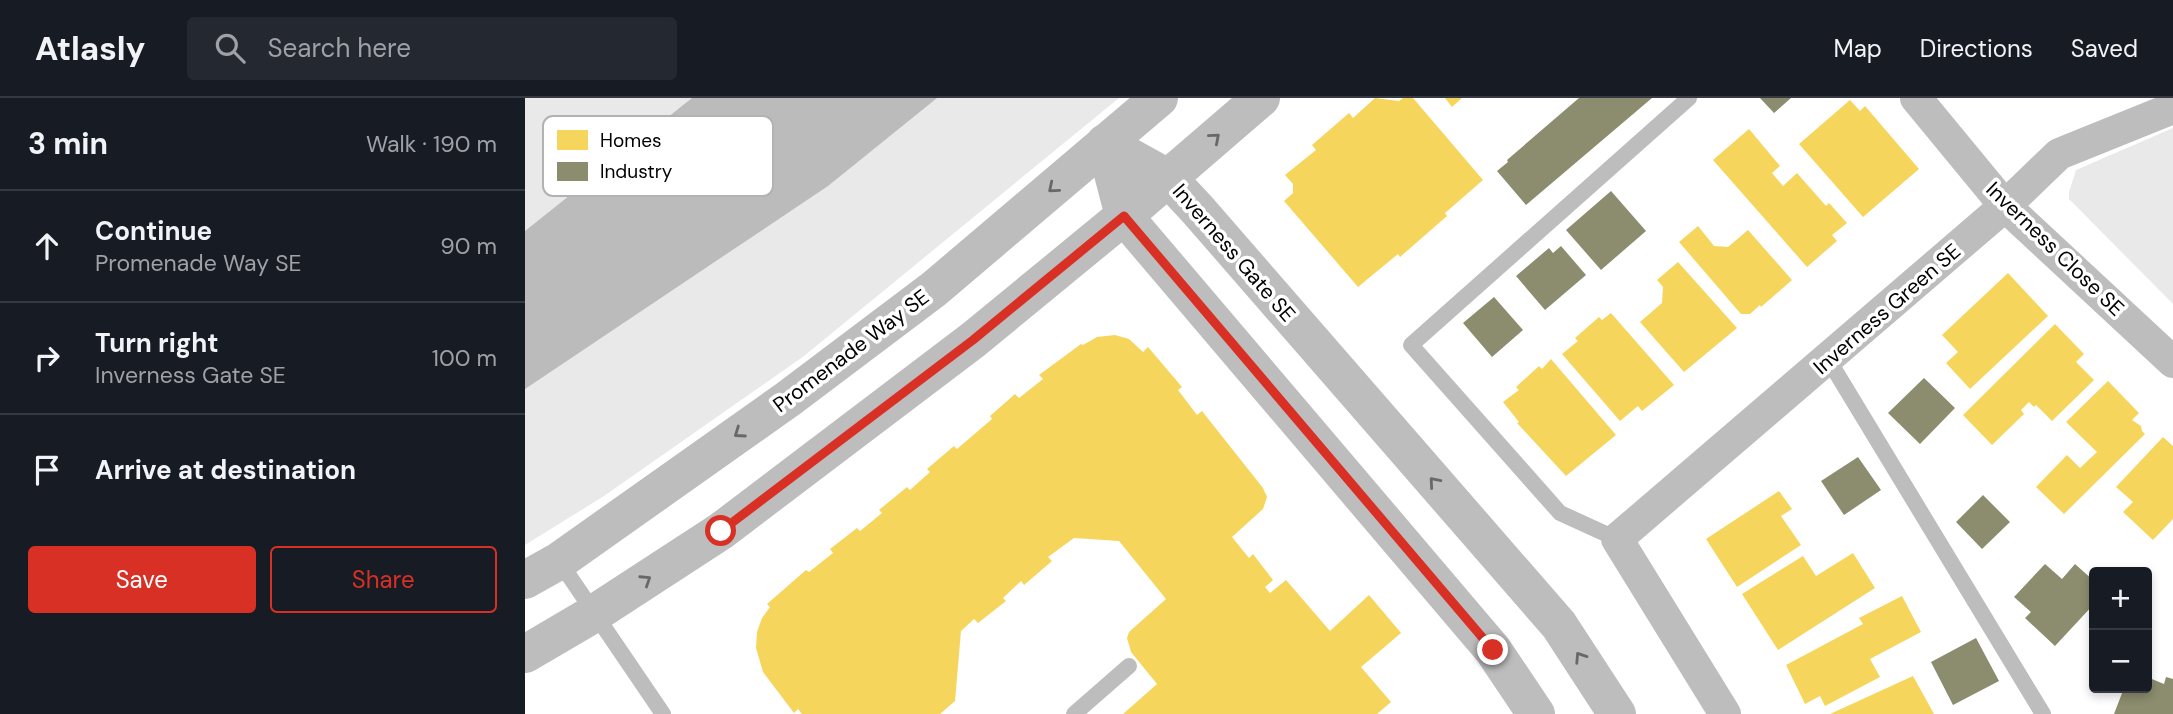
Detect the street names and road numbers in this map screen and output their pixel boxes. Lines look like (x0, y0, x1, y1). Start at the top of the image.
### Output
street label: Inverness Close SE (1980, 176, 2130, 322)
street label: Inverness Gate SE (1166, 178, 1302, 328)
street label: Inverness Green SE (1807, 237, 1967, 381)
street label: Promenade Way SE (767, 283, 935, 419)

